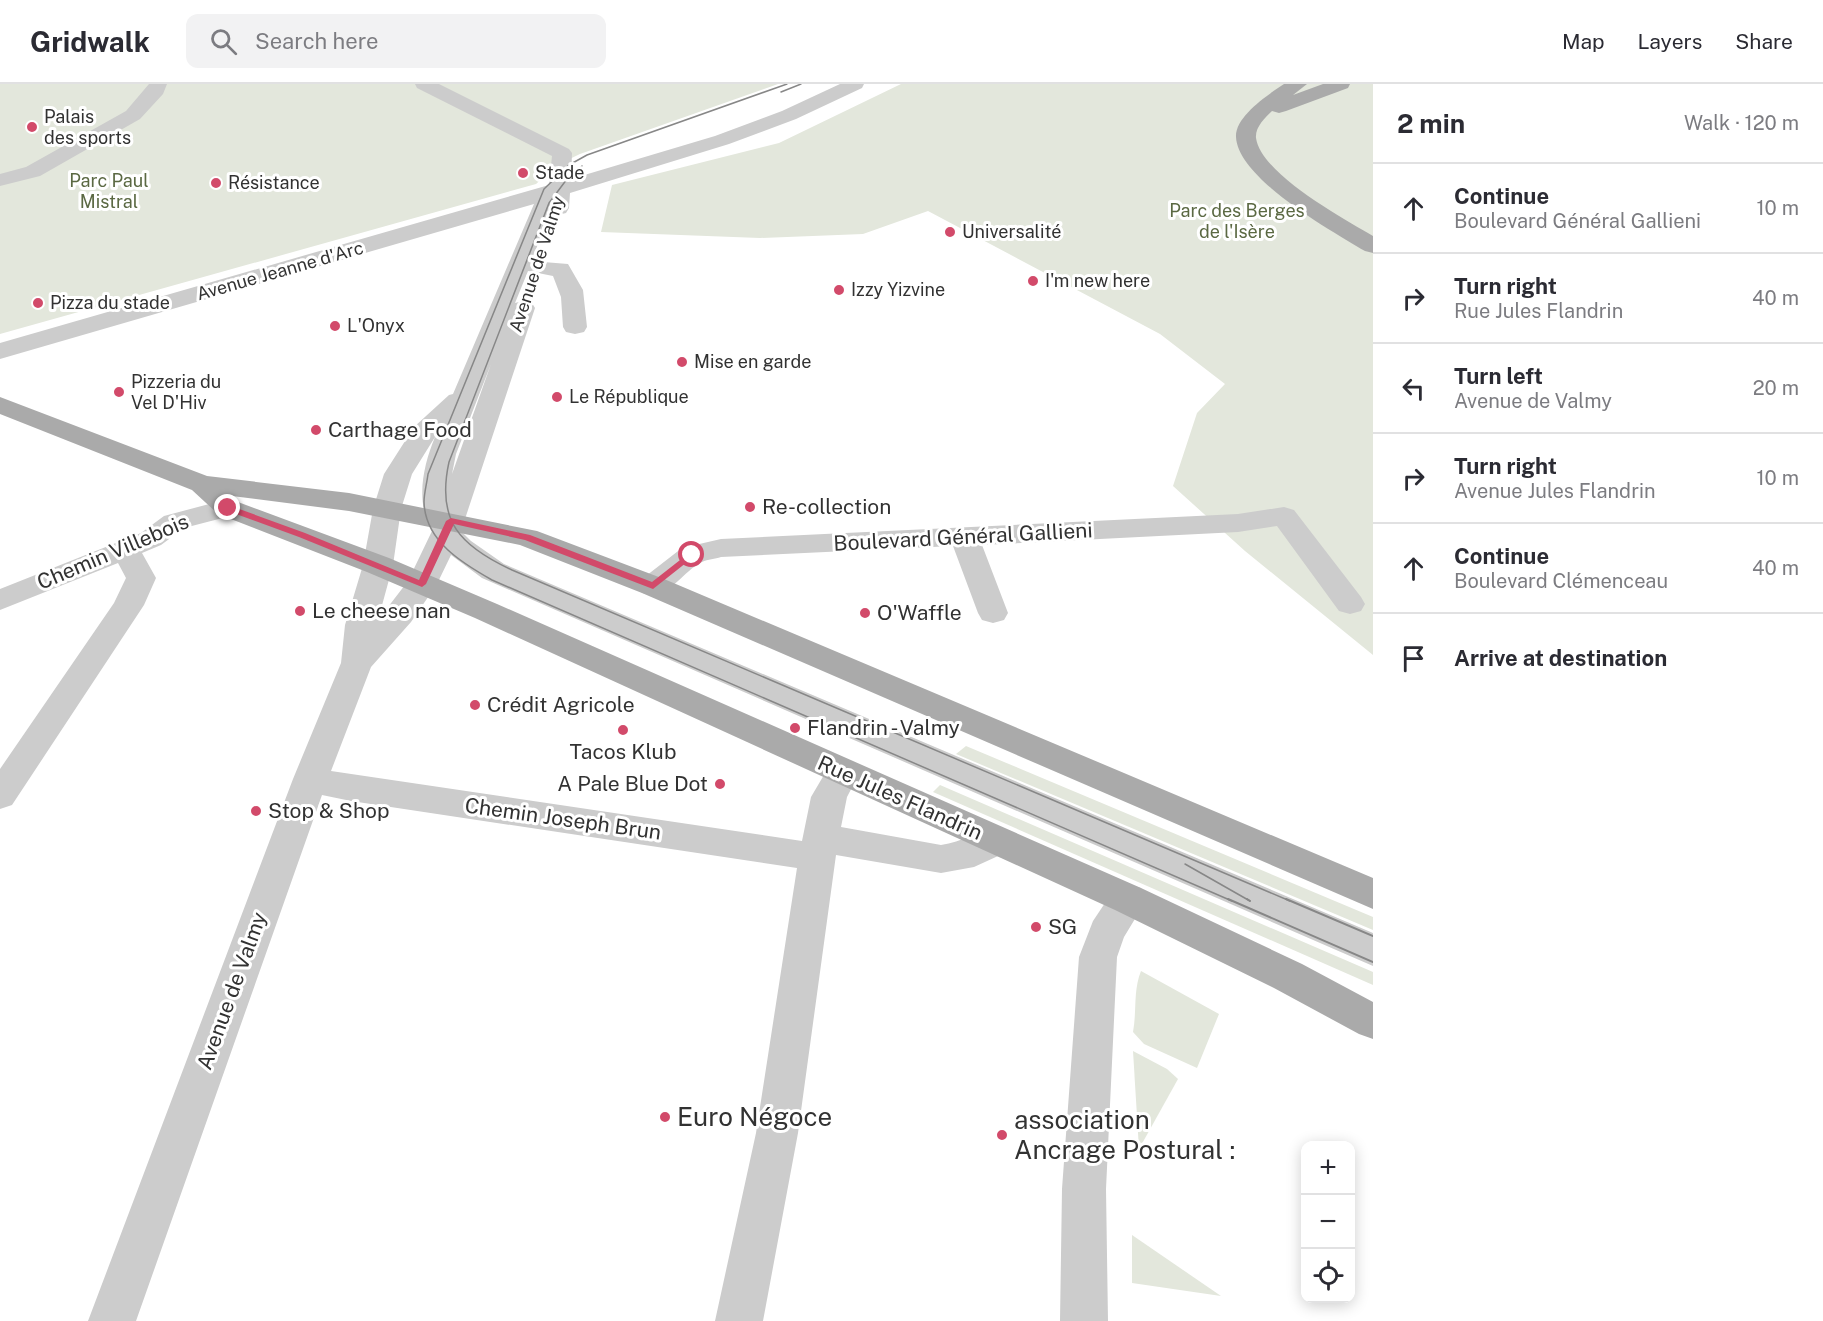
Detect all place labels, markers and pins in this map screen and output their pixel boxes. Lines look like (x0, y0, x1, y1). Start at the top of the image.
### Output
place label: Palais des sports (44, 106, 131, 148)
marker: Palais des sports (25, 120, 39, 134)
place label: Stade (535, 162, 585, 183)
marker: Stade (516, 166, 530, 180)
place label: Résistance (228, 172, 320, 193)
marker: Résistance (209, 176, 223, 190)
place label: Universalité (962, 221, 1061, 242)
marker: Universalité (943, 225, 957, 239)
place label: I'm new here (1045, 270, 1150, 291)
marker: I'm new here (1026, 274, 1040, 288)
place label: Izzy Yizvine (851, 279, 945, 300)
marker: Izzy Yizvine (832, 283, 846, 297)
place label: Pizza du stade (50, 292, 170, 313)
marker: Pizza du stade (31, 296, 45, 310)
place label: L'Onyx (347, 315, 405, 336)
marker: L'Onyx (328, 319, 342, 333)
place label: Mise en garde (694, 351, 811, 372)
marker: Mise en garde (675, 355, 689, 369)
place label: Pizzeria du Vel D'Hiv (131, 371, 221, 413)
marker: Pizzeria du Vel D'Hiv (112, 385, 126, 399)
place label: Le République (569, 386, 689, 407)
marker: Le République (550, 390, 564, 404)
place label: Carthage Food (328, 417, 472, 442)
marker: Carthage Food (309, 423, 323, 437)
place label: Re-collection (762, 494, 891, 519)
marker: Re-collection (743, 500, 757, 514)
place label: Le cheese nan (312, 598, 451, 623)
place label: O'Waffle (877, 600, 962, 625)
marker: Le cheese nan (293, 604, 307, 618)
marker: O'Waffle (858, 606, 872, 620)
place label: Crédit Agricole (487, 692, 635, 717)
marker: Crédit Agricole (468, 698, 482, 712)
place label: Flandrin - Valmy (807, 715, 960, 740)
marker: Flandrin - Valmy (788, 721, 802, 735)
marker: Tacos Klub (616, 723, 630, 737)
place label: Tacos Klub (570, 739, 676, 764)
place label: A Pale Blue Dot (557, 771, 708, 796)
marker: A Pale Blue Dot (713, 777, 727, 791)
place label: Stop & Shop (268, 798, 389, 823)
marker: Stop & Shop (249, 804, 263, 818)
place label: SG (1048, 914, 1077, 939)
marker: SG (1029, 920, 1043, 934)
place label: Euro Négoce (677, 1101, 832, 1132)
place label: association Ancrage Postural : (1014, 1104, 1235, 1165)
marker: Euro Négoce (658, 1110, 672, 1124)
marker: association Ancrage Postural : (995, 1128, 1009, 1142)

